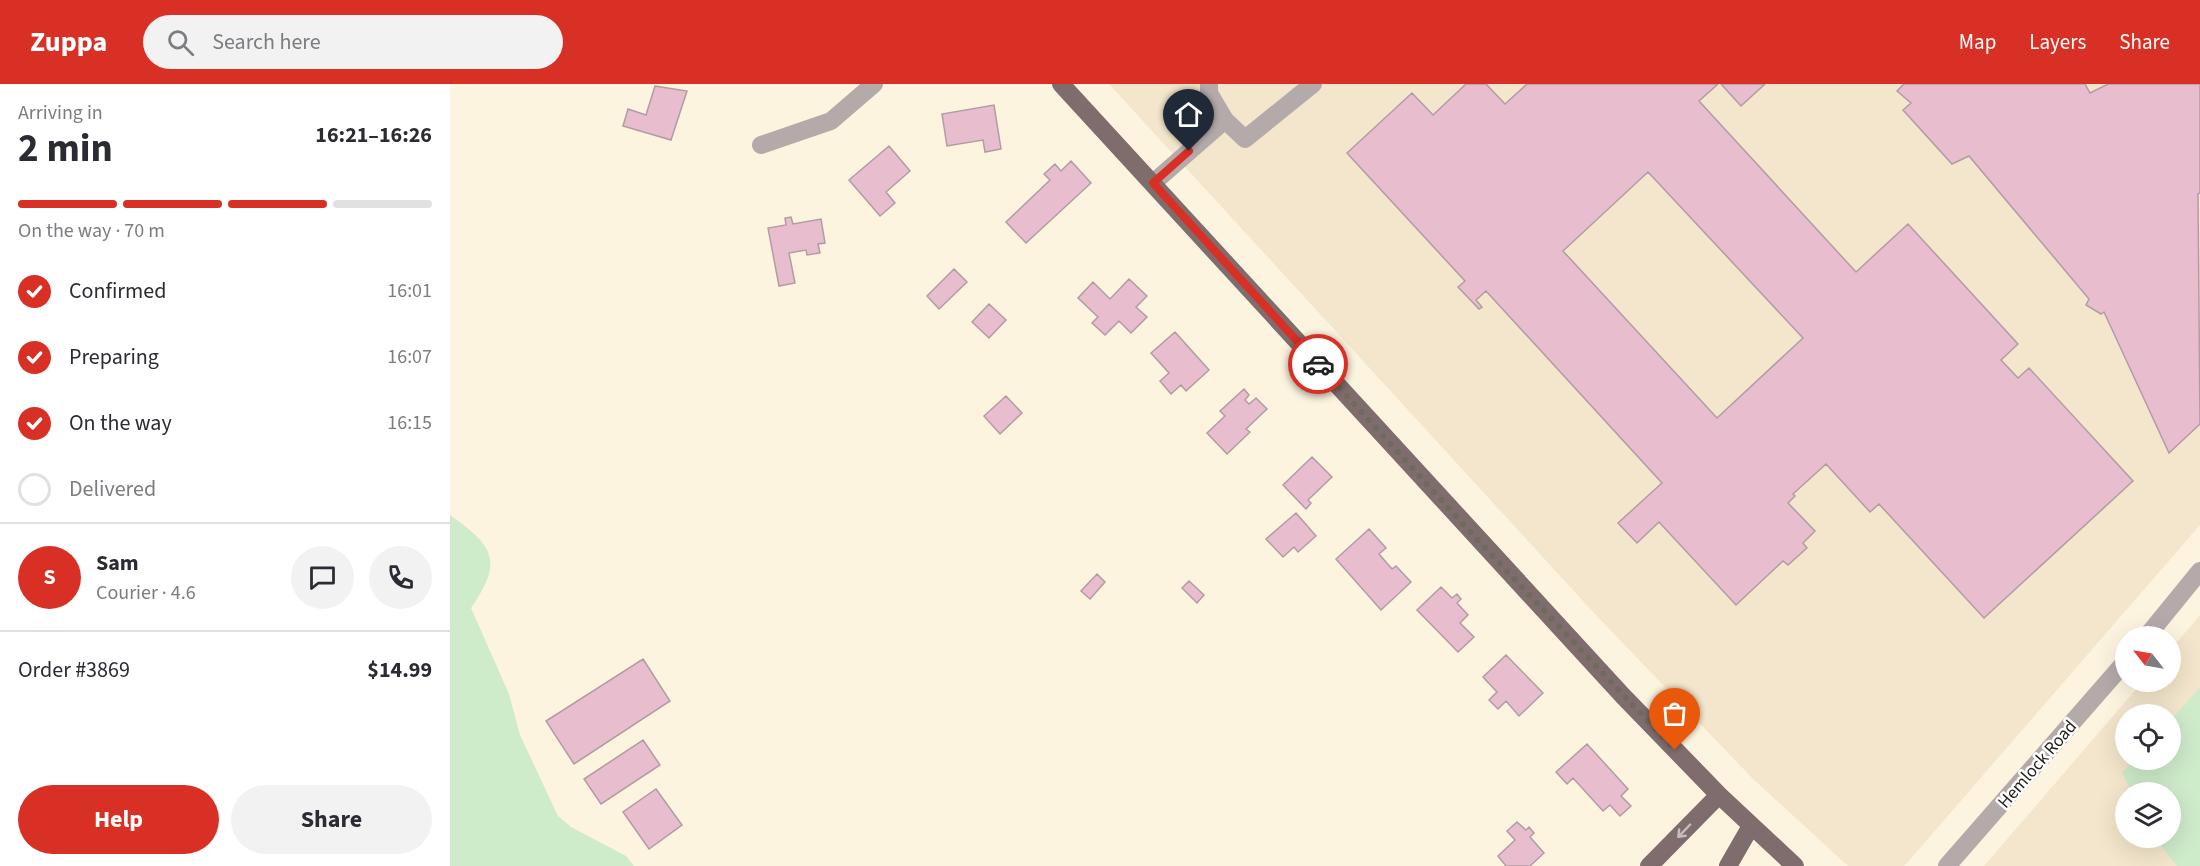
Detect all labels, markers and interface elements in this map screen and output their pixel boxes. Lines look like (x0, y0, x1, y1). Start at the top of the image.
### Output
search box (143, 15, 563, 69)
text: Zuppa (30, 22, 107, 62)
icon: search (164, 26, 197, 59)
text: Search here (212, 26, 321, 58)
text: Map (1959, 27, 1996, 57)
text: Layers (2029, 27, 2086, 57)
text: Share (2119, 27, 2170, 57)
pin (1163, 89, 1214, 151)
icon: home (1172, 98, 1205, 131)
text: Arriving in (18, 99, 103, 127)
text: 16:21–16:26 (315, 119, 432, 151)
text: 2 min (18, 121, 113, 177)
text: On the way · 70 m (18, 217, 165, 245)
icon: check (18, 275, 51, 308)
text: Confirmed (69, 275, 166, 307)
text: 16:01 (387, 277, 432, 305)
courier (1288, 334, 1348, 394)
icon: check (18, 341, 51, 374)
text: Preparing (69, 341, 159, 373)
text: 16:07 (387, 343, 432, 371)
icon: car (1302, 348, 1335, 381)
icon: check (18, 407, 51, 440)
text: On the way (69, 407, 172, 439)
text: 16:15 (387, 409, 432, 437)
text: Delivered (69, 473, 156, 505)
button: chat (291, 546, 354, 609)
button: phone (369, 546, 432, 609)
text: Sam (96, 547, 139, 579)
text: S (43, 561, 56, 593)
text: Courier · 4.6 (96, 579, 196, 607)
north arrow (2115, 626, 2181, 692)
map controls (2115, 626, 2181, 848)
text: Order #3869 (18, 654, 130, 686)
text: $14.99 (367, 654, 432, 686)
pin (1649, 688, 1700, 750)
icon: bag (1658, 697, 1691, 730)
button: locate (2115, 704, 2181, 770)
street label: Hemlock Road (1992, 715, 2083, 814)
button: layers (2115, 782, 2181, 848)
button: Help (18, 785, 219, 854)
button: Share (231, 785, 432, 854)
one-way arrow (1677, 823, 1691, 838)

